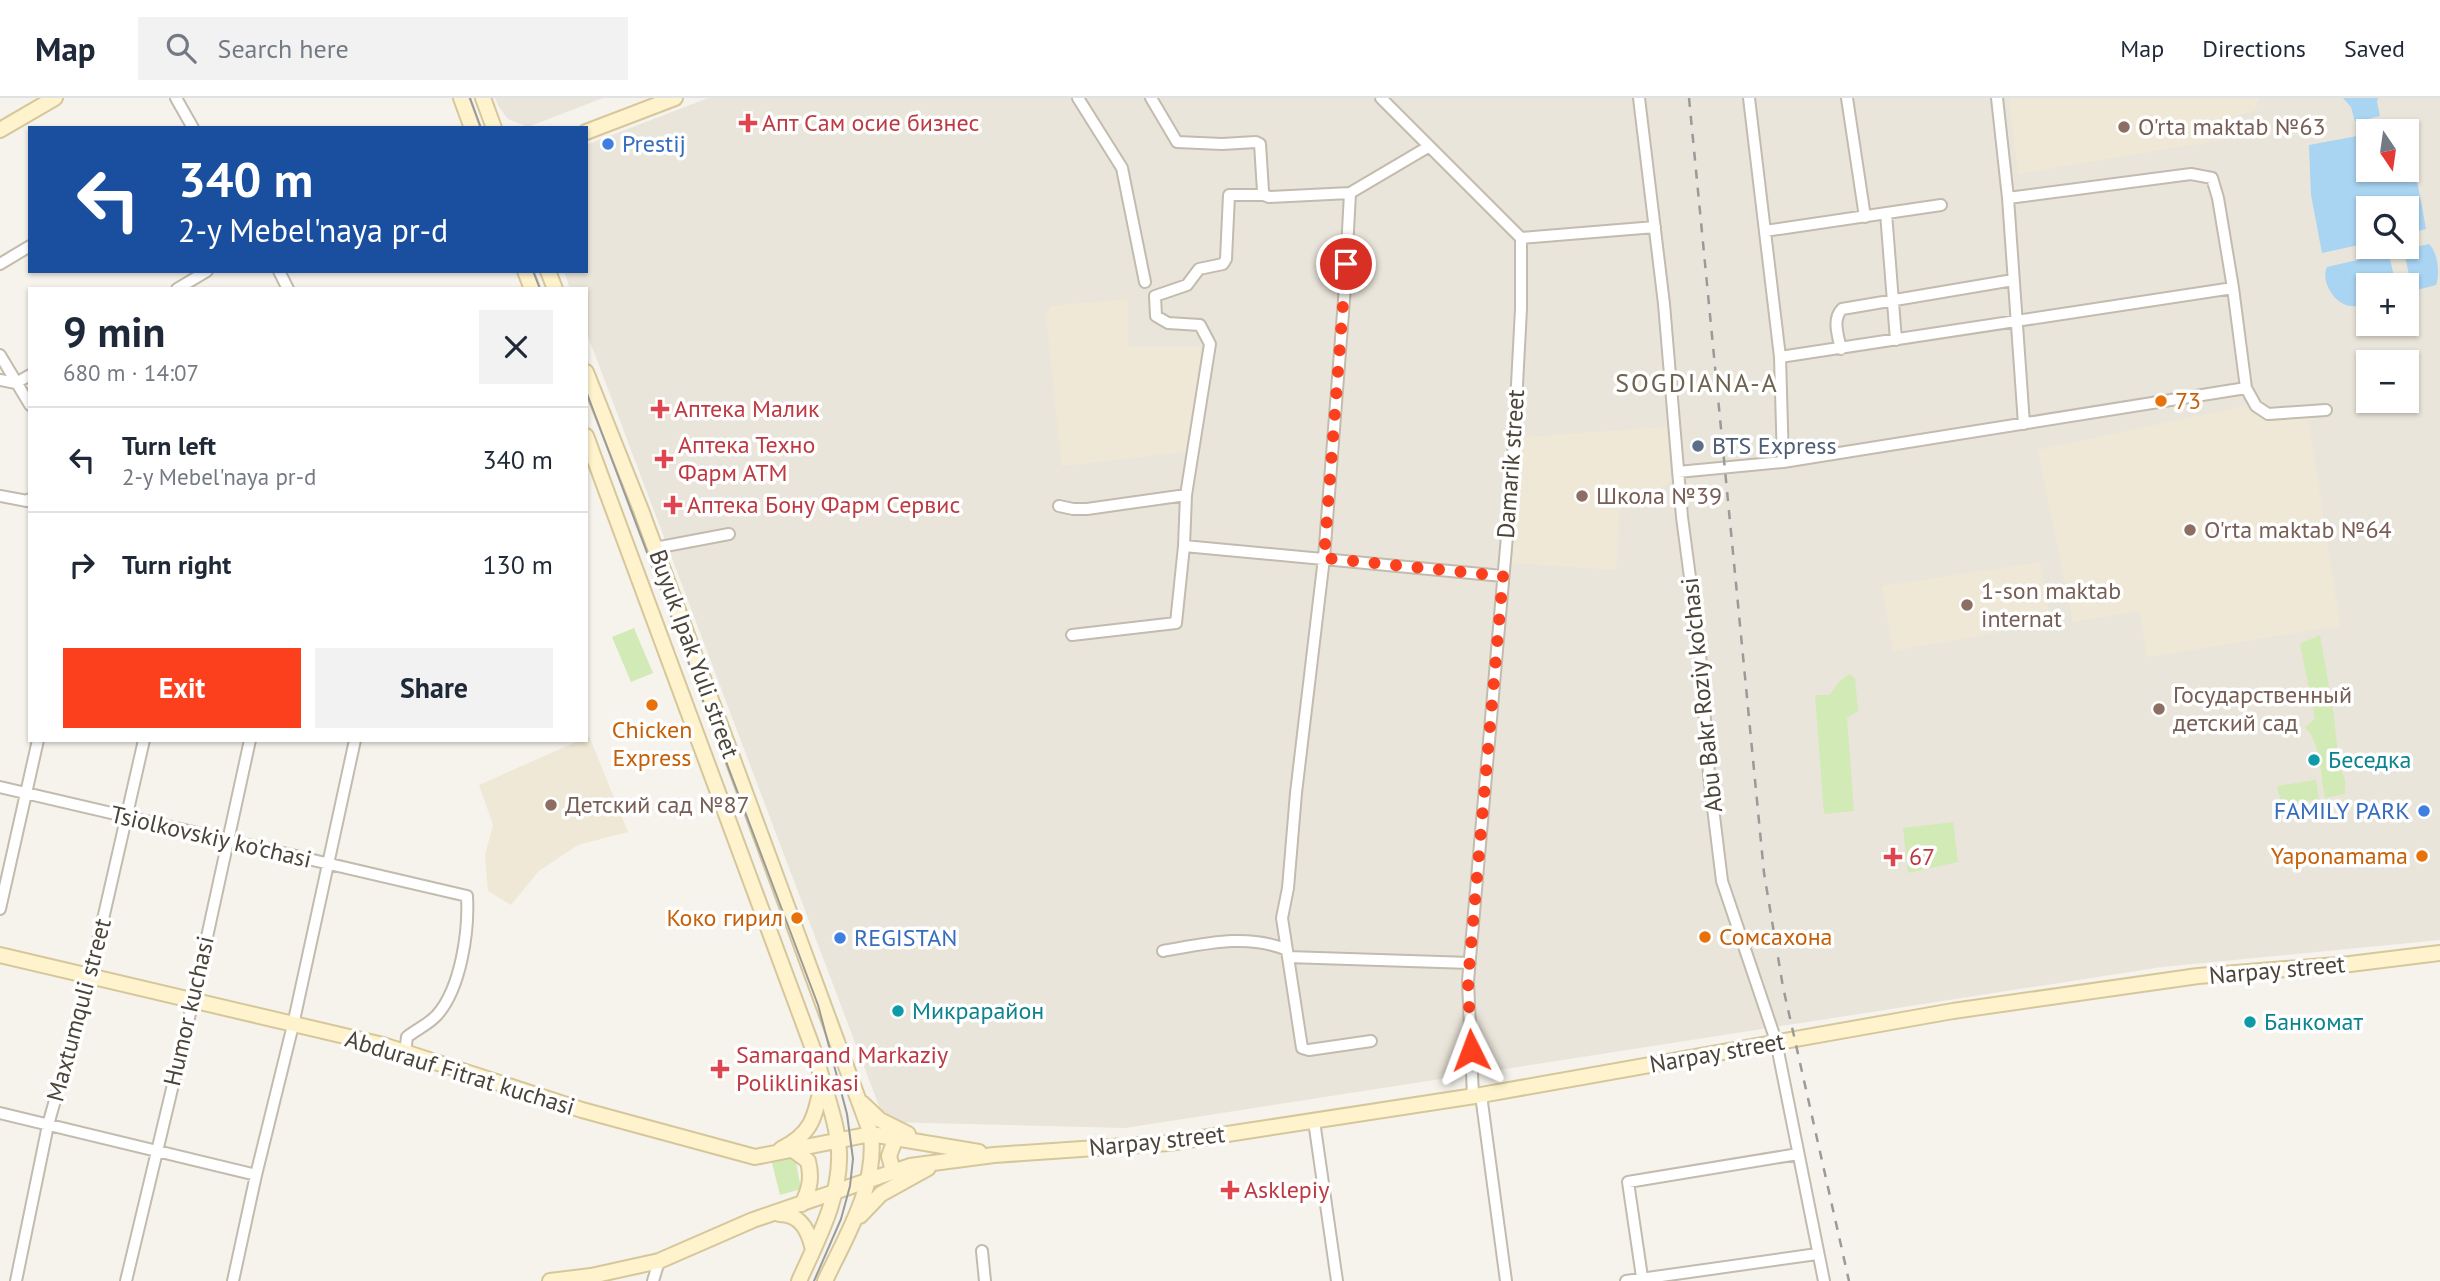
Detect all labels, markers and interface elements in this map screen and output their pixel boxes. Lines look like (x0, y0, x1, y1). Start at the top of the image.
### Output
search box (138, 17, 628, 80)
text: Map (35, 27, 96, 70)
icon: search (162, 29, 200, 67)
text: Search here (218, 32, 349, 65)
text: Map (2120, 33, 2164, 64)
text: Directions (2202, 33, 2306, 64)
text: Saved (2344, 33, 2405, 64)
place label: Апт Сам осие бизнес (762, 107, 979, 138)
place label: O'rta maktab №63 (2138, 111, 2326, 142)
marker: Апт Сам осие бизнес (740, 115, 756, 131)
marker: O'rta maktab №63 (2116, 119, 2132, 135)
north arrow (2356, 119, 2418, 182)
map controls (2356, 119, 2419, 413)
place label: Prestij (622, 128, 686, 159)
marker: Prestij (600, 136, 616, 152)
text: 340 m (178, 147, 313, 211)
icon: left (63, 154, 154, 245)
button: search (2356, 196, 2419, 259)
text: 2-y Mebel'naya pr-d (178, 209, 448, 251)
pin (1316, 234, 1376, 294)
icon: arrive (1327, 245, 1365, 283)
button: + (2356, 273, 2419, 336)
text: 9 min (63, 304, 165, 359)
button: close (479, 310, 553, 384)
button: − (2356, 350, 2419, 413)
text: 680 m · 14:07 (63, 358, 199, 387)
district label: SOGDIANA-А (1615, 366, 1779, 399)
place label: 73 (2175, 385, 2201, 416)
street label: Damarik street (1490, 388, 1531, 540)
place label: Аптека Малик (674, 393, 820, 424)
marker: 73 (2153, 393, 2169, 409)
marker: Аптека Малик (652, 401, 668, 417)
text: Turn left (122, 429, 216, 462)
place label: Аптека Техно Фарм АТМ (678, 429, 815, 488)
place label: BTS Express (1712, 430, 1837, 461)
marker: BTS Express (1690, 438, 1706, 454)
icon: left (63, 441, 101, 479)
text: 340 m (482, 443, 553, 476)
marker: Аптека Техно Фарм АТМ (656, 451, 672, 467)
text: 2-y Mebel'naya pr-d (122, 462, 316, 491)
place label: Школа №39 (1596, 480, 1722, 511)
marker: Школа №39 (1574, 488, 1590, 504)
place label: Аптека Бону Фарм Сервис (687, 489, 960, 520)
marker: Аптека Бону Фарм Сервис (665, 497, 681, 513)
place label: O'rta maktab №64 (2204, 514, 2392, 545)
marker: O'rta maktab №64 (2182, 522, 2198, 538)
street label: Buyuk Ipak Yuli street (642, 545, 747, 762)
icon: right (63, 546, 101, 584)
text: Turn right (122, 548, 231, 581)
text: 130 m (482, 548, 553, 581)
place label: 1-son maktab internat (1981, 575, 2121, 634)
street label: Abu Bakr Roziy ko'chasi (1674, 576, 1729, 814)
marker: 1-son maktab internat (1959, 597, 1975, 613)
button: Exit (63, 648, 301, 728)
button: Share (315, 648, 553, 728)
place label: Государственный детский сад (2173, 679, 2352, 738)
marker: Chicken Express (644, 697, 660, 713)
marker: Государственный детский сад (2151, 701, 2167, 717)
place label: Chicken Express (612, 714, 692, 773)
place label: Беседка (2328, 744, 2411, 775)
marker: Беседка (2306, 752, 2322, 768)
place label: Детский сад №87 (565, 789, 750, 820)
place label: FAMILY PARK (2274, 795, 2410, 826)
marker: Детский сад №87 (543, 797, 559, 813)
street label: Tsiolkovskiy ko'chasi (108, 798, 315, 875)
marker: FAMILY PARK (2416, 803, 2432, 819)
place label: Yaponamama (2271, 840, 2408, 871)
place label: 67 (1909, 841, 1935, 872)
marker: 67 (1883, 847, 1903, 867)
marker: Yaponamama (2414, 848, 2430, 864)
place label: Коко гирил (666, 902, 783, 933)
marker: Коко гирил (789, 910, 805, 926)
street label: Maxtumquli street (39, 915, 118, 1105)
place label: Сомсахона (1719, 921, 1833, 952)
place label: REGISTAN (854, 922, 957, 953)
marker: Сомсахона (1697, 929, 1713, 945)
marker: REGISTAN (832, 930, 848, 946)
street label: Humor kuchasi (156, 933, 221, 1089)
street label: Narpay street (2208, 948, 2346, 991)
place label: Микрарайон (912, 995, 1044, 1026)
marker: Микрарайон (890, 1003, 906, 1019)
place label: Банкомат (2264, 1006, 2364, 1037)
position arrow (1434, 1013, 1508, 1087)
marker: Банкомат (2242, 1014, 2258, 1030)
street label: Abdurauf Fitrat kuchasi (342, 1023, 579, 1122)
street label: Narpay street (1647, 1025, 1787, 1080)
place label: Samarqand Markaziy Poliklinikasi (736, 1039, 948, 1098)
marker: Samarqand Markaziy Poliklinikasi (710, 1059, 730, 1079)
street label: Narpay street (1087, 1118, 1226, 1163)
place label: Asklepiy (1244, 1174, 1329, 1205)
marker: Asklepiy (1222, 1182, 1238, 1198)

